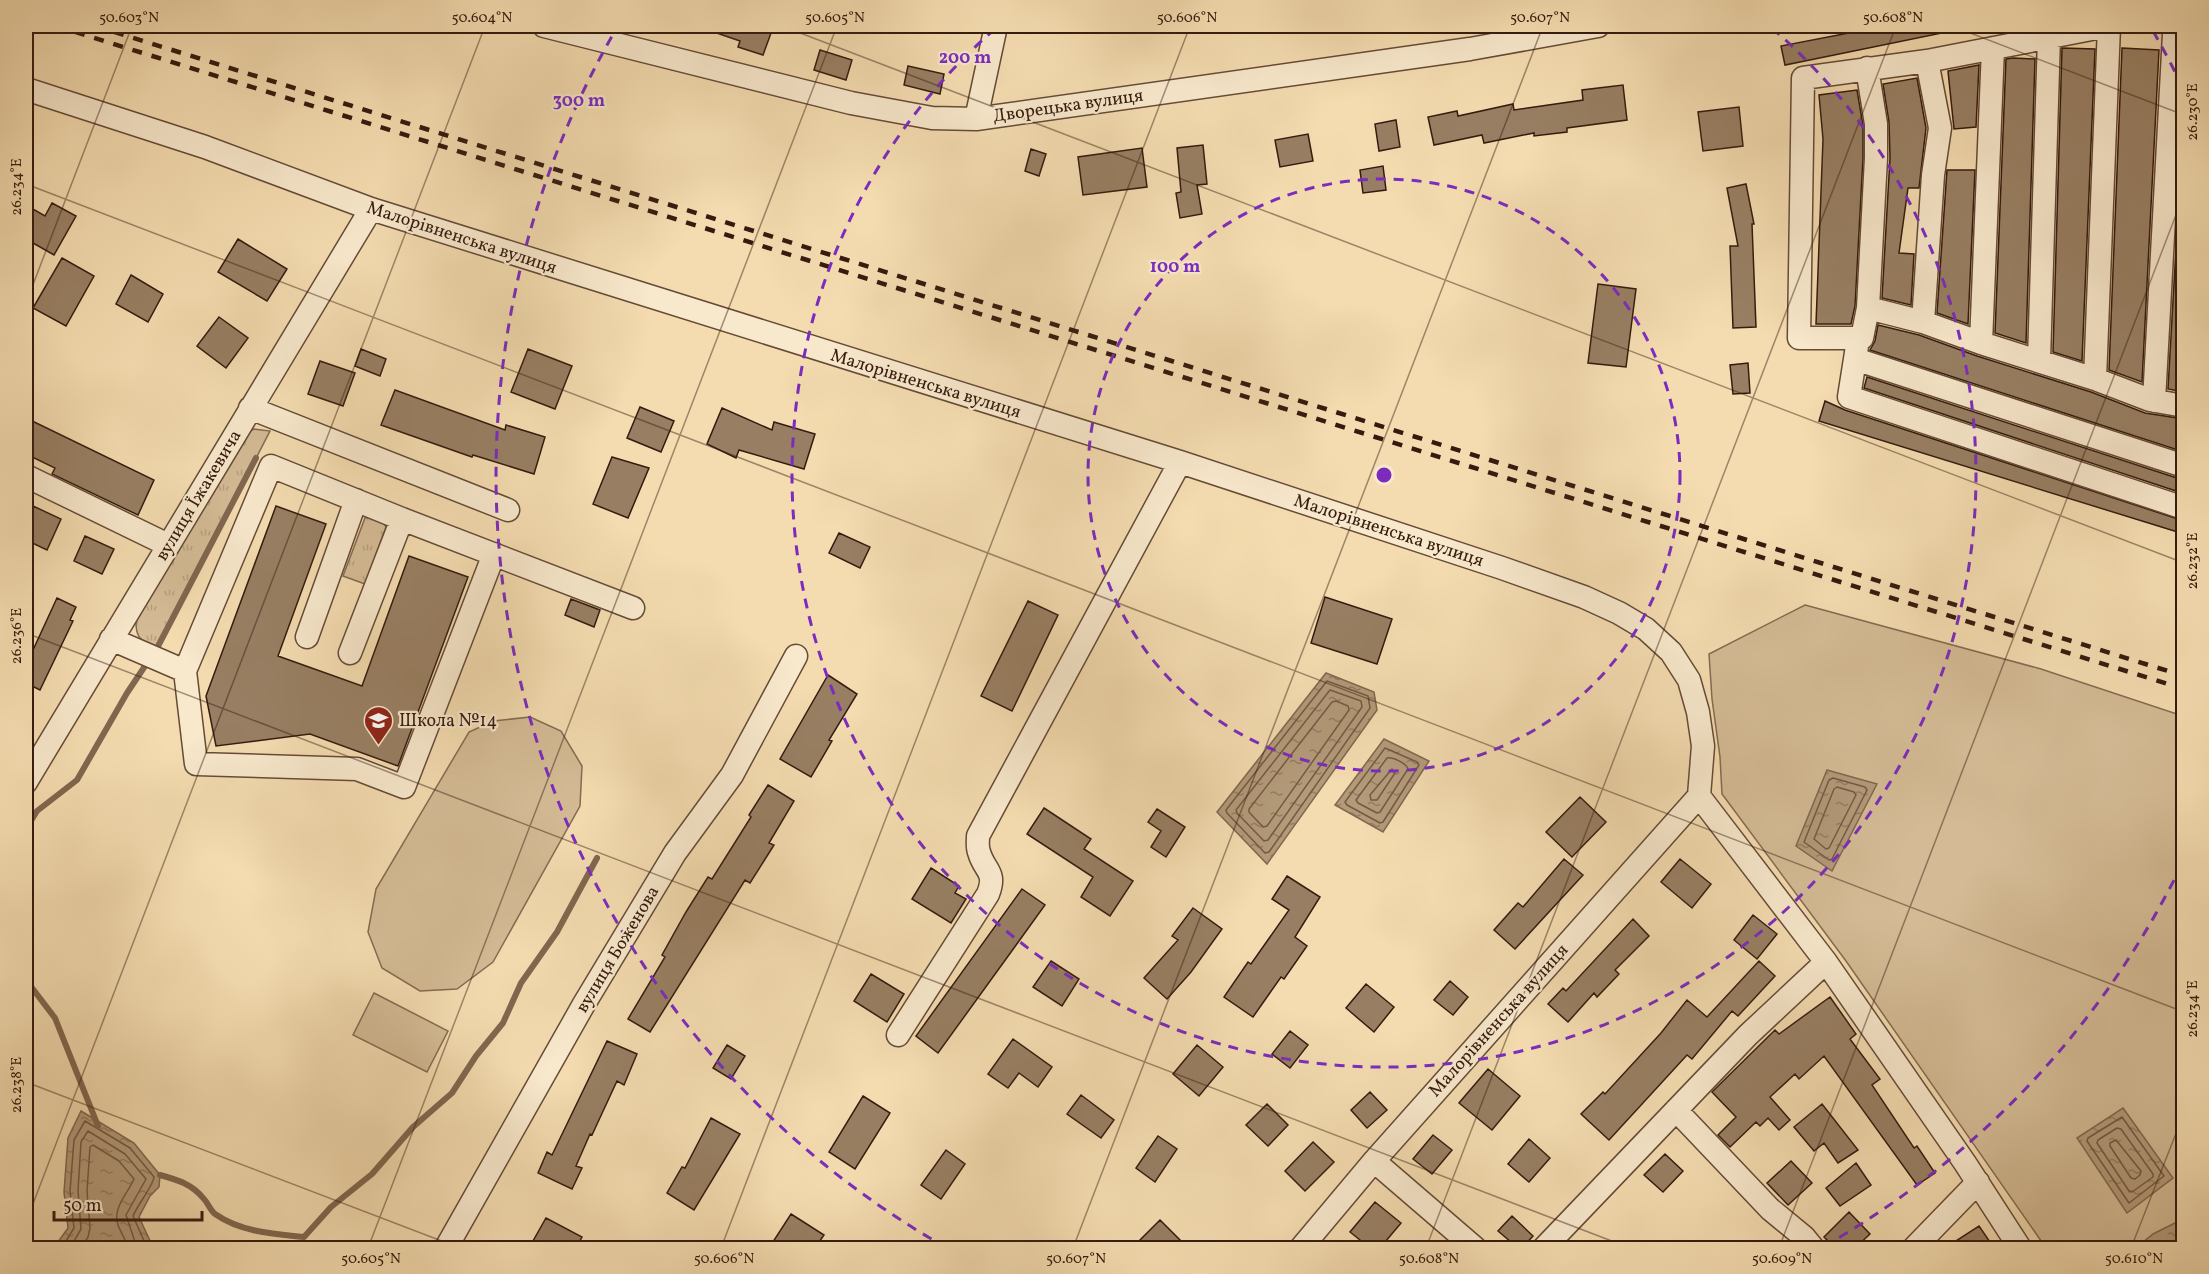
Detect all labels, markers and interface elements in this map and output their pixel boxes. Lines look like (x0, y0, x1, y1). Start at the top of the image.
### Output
text: 50.603°N (99, 8, 159, 29)
text: 50.604°N (452, 8, 512, 29)
text: 50.605°N (805, 8, 865, 29)
text: 50.606°N (1157, 8, 1217, 29)
text: 50.607°N (1510, 8, 1570, 29)
text: 50.608°N (1863, 8, 1923, 29)
text: 200 m (939, 46, 991, 71)
text: 26.230°E (2183, 83, 2204, 141)
street label: Дворецька вулиця (991, 84, 1145, 129)
text: 300 m (553, 89, 605, 114)
text: 26.234°E (7, 158, 28, 216)
street label: Малорівненська вулиця (363, 196, 560, 281)
text: 100 m (1150, 255, 1200, 280)
street label: Малорівненська вулиця (827, 343, 1024, 425)
street label: вулиця Їжакевича (150, 426, 248, 566)
centre of rings (1374, 465, 1394, 485)
street label: Малорівненська вулиця (1290, 489, 1487, 574)
text: 26.232°E (2183, 533, 2204, 589)
text: 26.236°E (7, 608, 28, 664)
school or university icon: Школа №14 (362, 704, 394, 746)
place label: Школа №14 (399, 709, 497, 734)
street label: вулиця Боженова (570, 882, 666, 1018)
street label: Малорівненська вулиця (1423, 939, 1575, 1103)
text: 26.234°E (2183, 980, 2204, 1038)
text: 26.238°E (7, 1057, 28, 1113)
scale bar (54, 1184, 202, 1222)
text: 50 m (63, 1194, 102, 1219)
text: 50.605°N (341, 1249, 401, 1270)
text: 50.606°N (694, 1249, 754, 1270)
text: 50.607°N (1046, 1249, 1106, 1270)
text: 50.608°N (1399, 1249, 1459, 1270)
text: 50.609°N (1752, 1249, 1812, 1270)
text: 50.610°N (2105, 1249, 2163, 1270)

